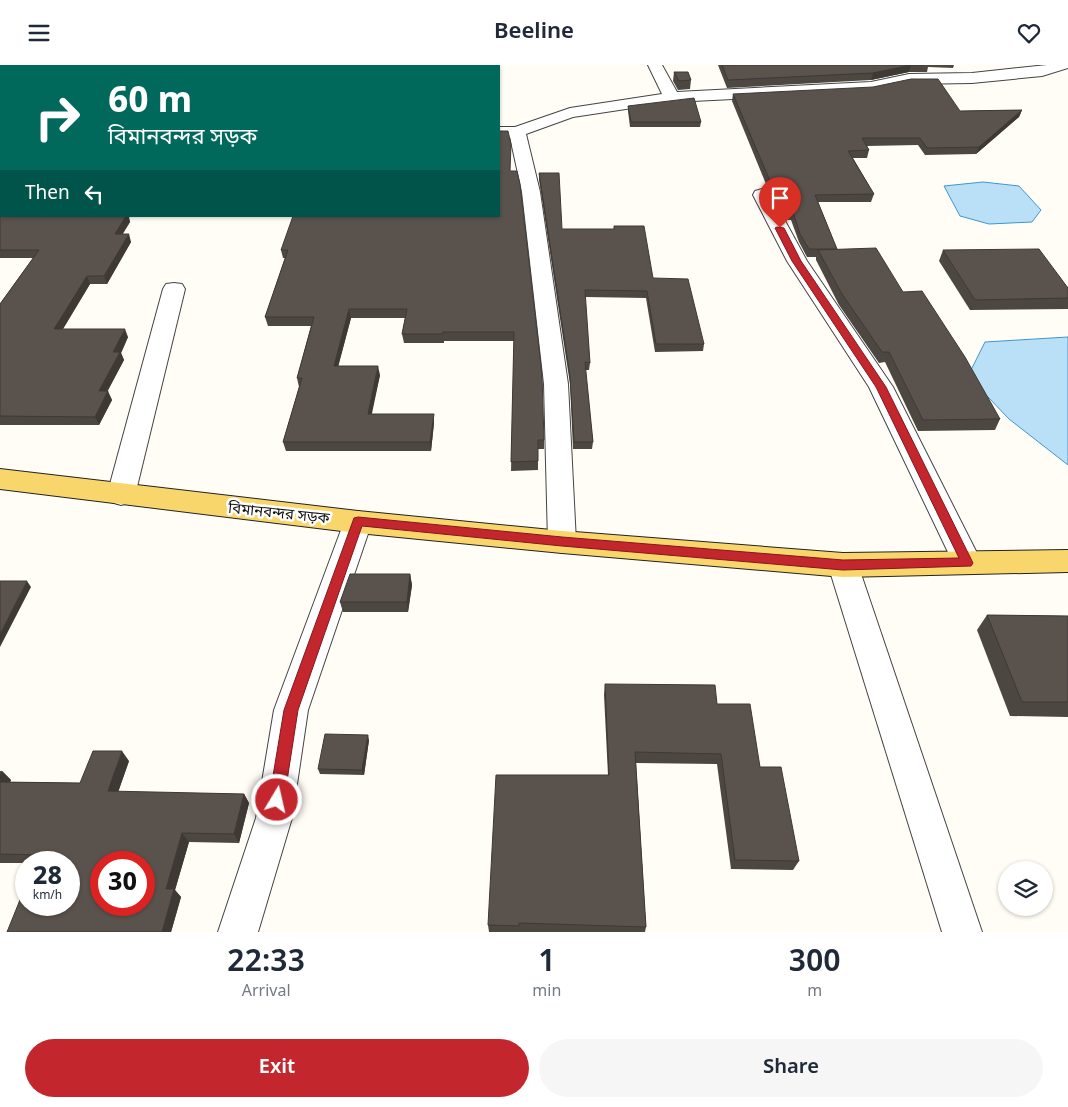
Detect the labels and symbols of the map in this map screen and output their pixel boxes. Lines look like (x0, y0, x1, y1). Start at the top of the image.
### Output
pin (759, 177, 801, 228)
street label: বিমানবন্দর সড়ক (226, 499, 331, 529)
position arrow (250, 773, 302, 825)
speed limit sign: 30 (90, 851, 155, 916)

